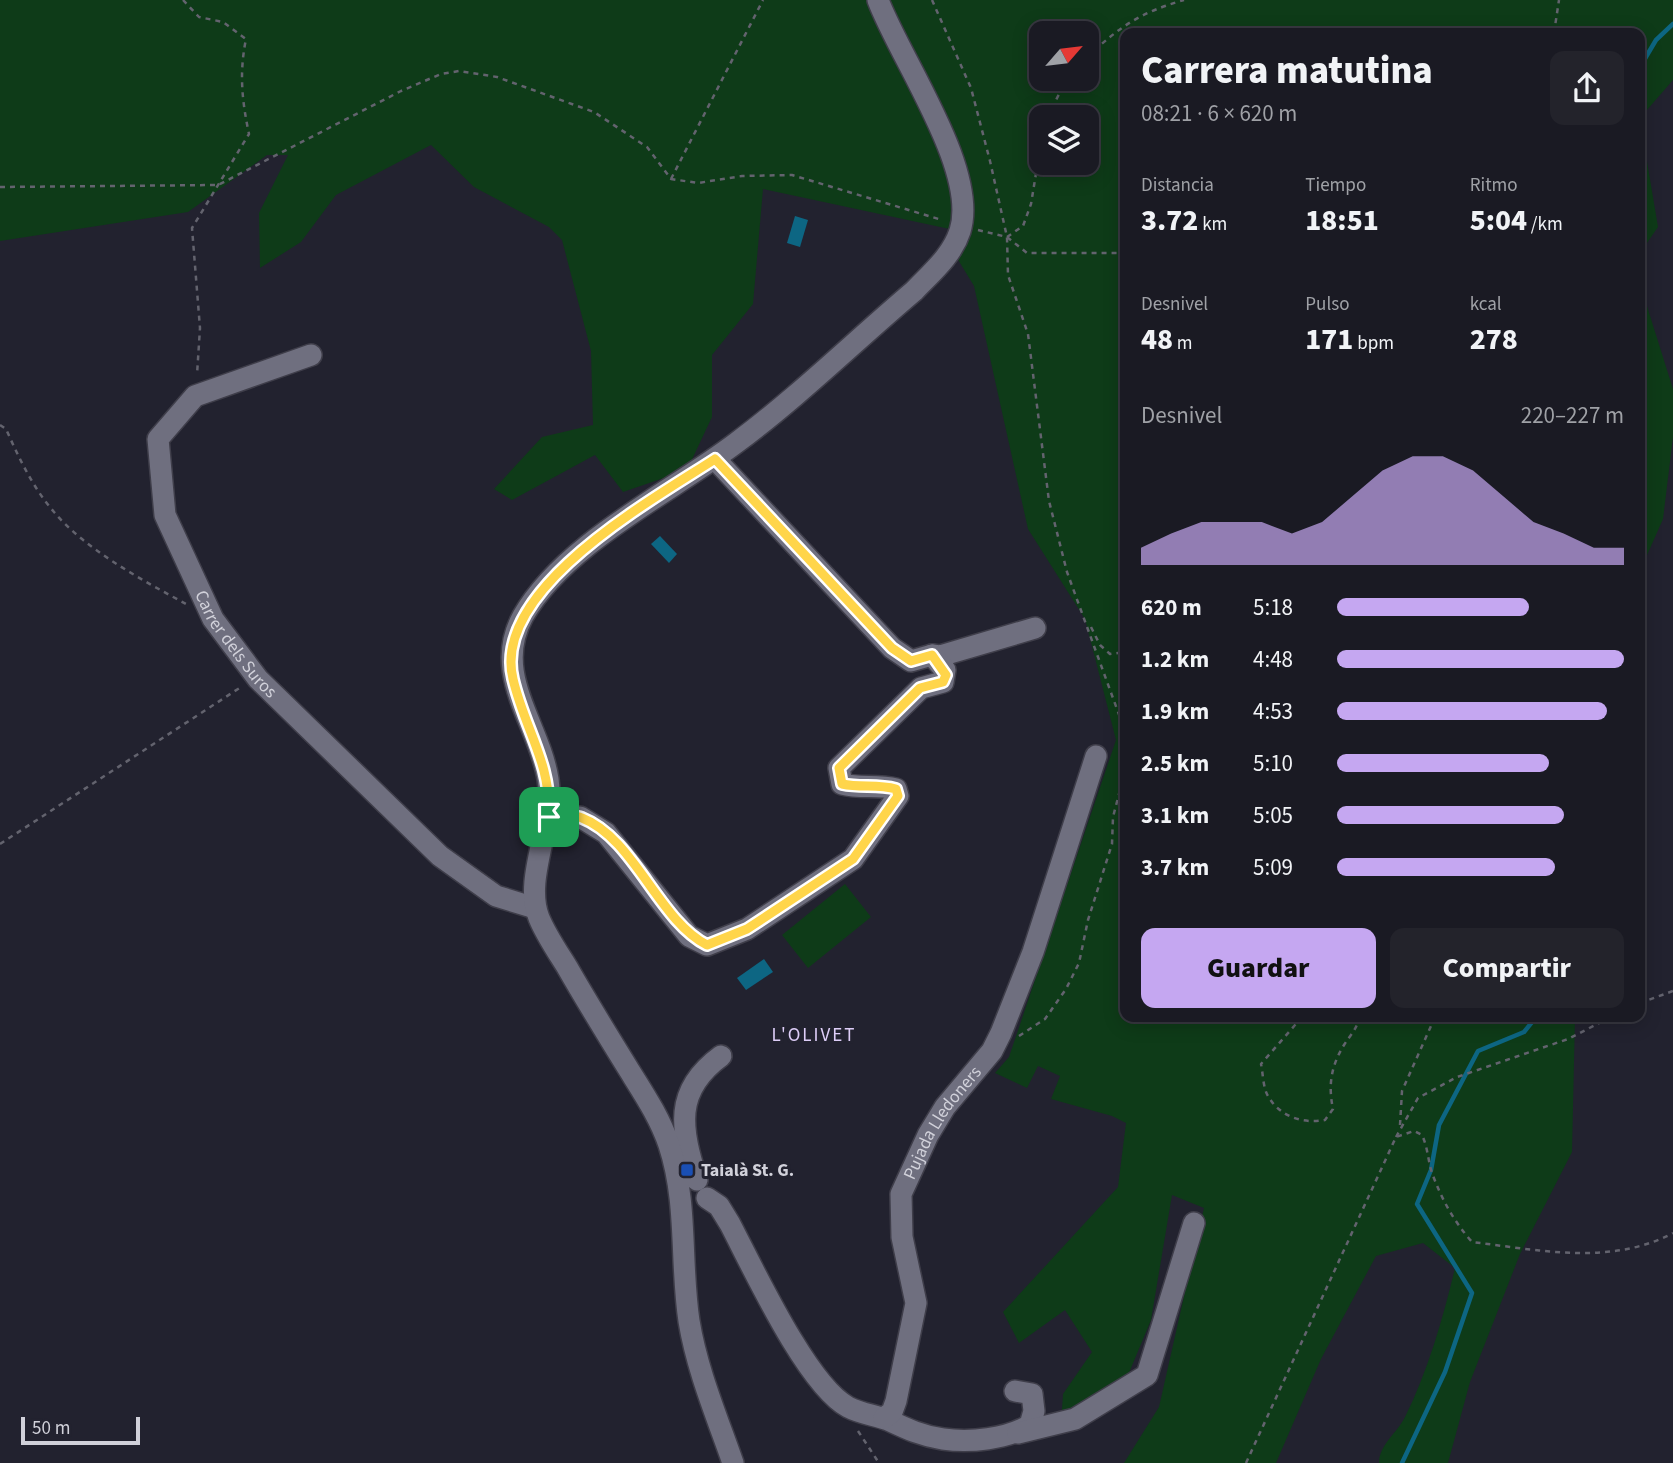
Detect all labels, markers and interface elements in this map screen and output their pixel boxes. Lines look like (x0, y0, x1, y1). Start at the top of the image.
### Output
north arrow (1029, 21, 1099, 91)
map controls (1029, 21, 1099, 175)
text: Carrera matutina (1141, 44, 1433, 98)
button: share (1550, 51, 1624, 125)
text: 08:21 · 6 × 620 m (1141, 97, 1297, 130)
button: layers (1029, 105, 1099, 175)
text: Distancia (1141, 172, 1214, 199)
text: Tiempo (1305, 172, 1366, 199)
text: Ritmo (1470, 172, 1518, 199)
text: 3.72 (1141, 199, 1198, 242)
text: 18:51 (1305, 199, 1379, 242)
text: 5:04 (1470, 199, 1527, 242)
text: km (1198, 211, 1227, 238)
text: /km (1527, 211, 1563, 238)
text: Desnivel (1141, 291, 1208, 318)
text: Pulso (1305, 291, 1350, 318)
text: kcal (1470, 291, 1502, 318)
text: 48 (1141, 318, 1173, 361)
text: 171 (1305, 318, 1353, 361)
text: 278 (1470, 318, 1518, 361)
text: m (1173, 330, 1193, 357)
text: bpm (1353, 330, 1394, 357)
text: Desnivel (1141, 399, 1222, 432)
text: 220–227 m (1521, 399, 1624, 432)
street label: Carrer dels Suros (188, 586, 282, 704)
text: 620 m (1141, 591, 1202, 624)
text: 5:18 (1253, 591, 1293, 624)
text: 1.2 km (1141, 643, 1209, 676)
text: 4:48 (1253, 643, 1293, 676)
text: 1.9 km (1141, 695, 1209, 728)
text: 4:53 (1253, 695, 1293, 728)
text: 2.5 km (1141, 747, 1209, 780)
text: 5:10 (1253, 747, 1293, 780)
pin (519, 787, 579, 847)
icon: arrive (530, 798, 568, 836)
text: 3.1 km (1141, 799, 1209, 832)
text: 5:05 (1253, 799, 1293, 832)
text: 3.7 km (1141, 851, 1209, 884)
text: 5:09 (1253, 851, 1293, 884)
button: Guardar (1141, 928, 1376, 1008)
button: Compartir (1390, 928, 1624, 1008)
district label: L'OLIVET (771, 1022, 857, 1049)
street label: Pujada Lledoners (897, 1061, 987, 1184)
place label: Taialà St. G. (701, 1158, 794, 1183)
marker: Taialà St. G. (679, 1162, 695, 1178)
scale bar (21, 1414, 140, 1446)
text: 50 m (32, 1415, 70, 1442)

